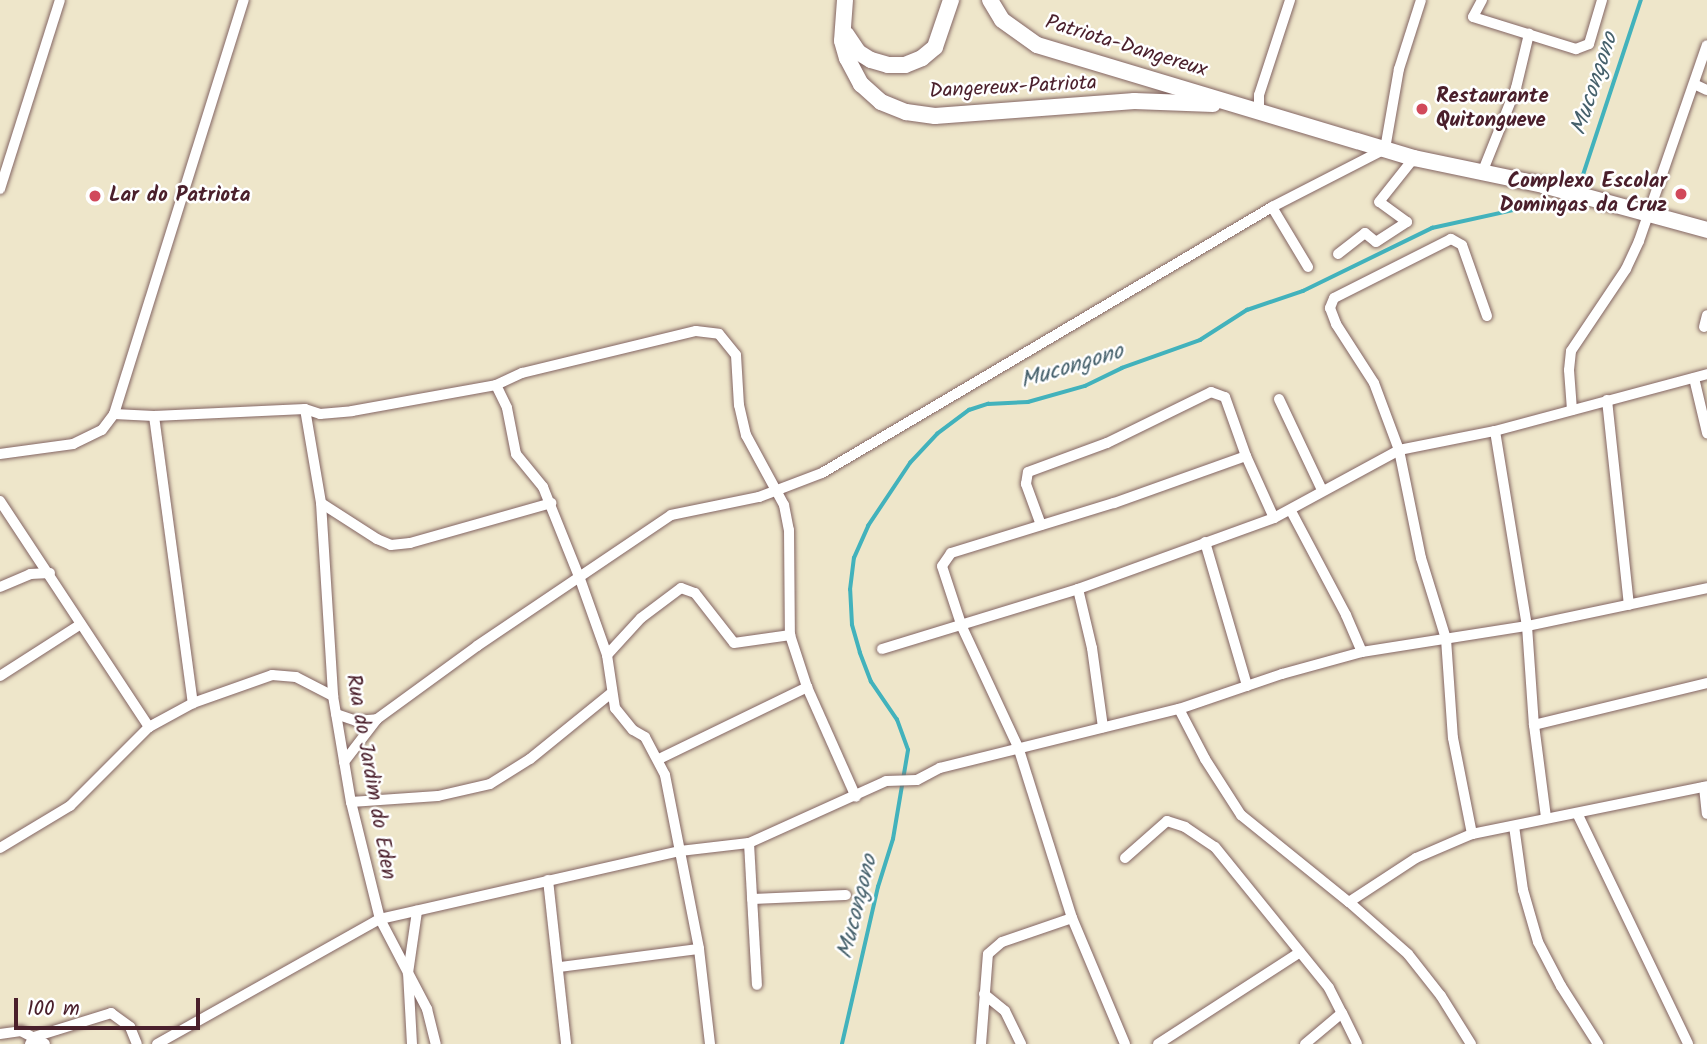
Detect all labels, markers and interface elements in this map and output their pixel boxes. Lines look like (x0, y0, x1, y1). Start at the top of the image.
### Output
street label: Patriota-Dangereux (1042, 10, 1210, 84)
water label: Mucongono (1565, 29, 1625, 139)
street label: Dangereux-Patriota (928, 71, 1098, 105)
place label: Restaurante Quitongueve (1436, 84, 1549, 134)
marker: Restaurante Quitongueve (1414, 101, 1430, 117)
place label: Complexo Escolar Domingas da Cruz (1499, 169, 1667, 219)
place label: Lar do Patriota (109, 183, 250, 209)
marker: Complexo Escolar Domingas da Cruz (1673, 186, 1689, 202)
marker: Lar do Patriota (87, 188, 103, 204)
water label: Mucongono (1017, 338, 1127, 396)
street label: Rua do Jardim do Eden (340, 672, 400, 882)
water label: Mucongono (832, 852, 884, 962)
scale bar (18, 984, 203, 1028)
text: 100 m (27, 993, 80, 1026)

